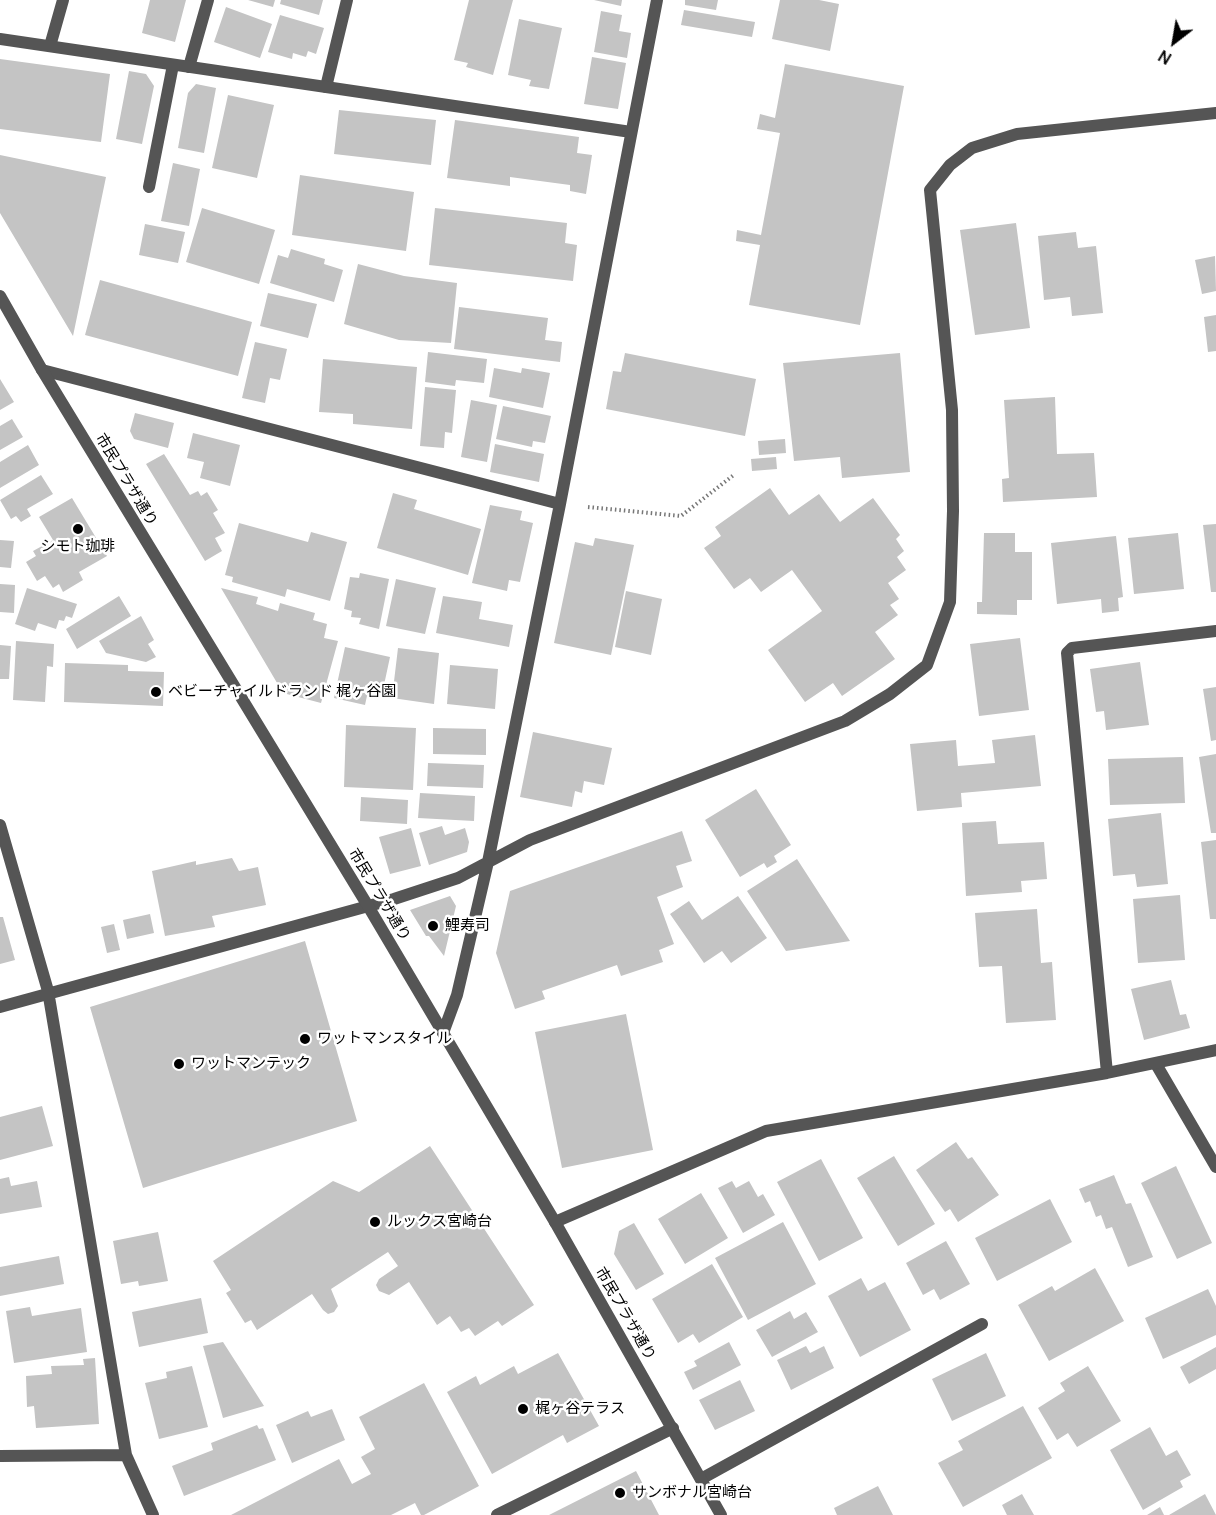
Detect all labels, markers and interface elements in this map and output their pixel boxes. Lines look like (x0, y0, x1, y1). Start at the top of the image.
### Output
north arrow (1144, 12, 1204, 72)
text: N (1154, 45, 1175, 70)
street label: 市民プラザ通り (91, 430, 161, 530)
marker: シモト珈琲 (71, 522, 85, 536)
place label: シモト珈琲 (41, 538, 115, 556)
place label: ベビーチャイルドランド 梶ヶ谷園 (168, 683, 396, 701)
marker: ベビーチャイルドランド 梶ヶ谷園 (149, 685, 163, 699)
street label: 市民プラザ通り (344, 845, 414, 945)
place label: 鯉寿司 (445, 917, 490, 935)
marker: 鯉寿司 (426, 919, 440, 933)
place label: ワットマンスタイル (317, 1030, 452, 1048)
marker: ワットマンスタイル (298, 1032, 312, 1046)
place label: ワットマンテック (191, 1055, 311, 1073)
marker: ワットマンテック (172, 1057, 186, 1071)
place label: ルックス宮崎台 (387, 1213, 492, 1231)
marker: ルックス宮崎台 (368, 1215, 382, 1229)
street label: 市民プラザ通り (591, 1264, 659, 1364)
place label: 梶ヶ谷テラス (535, 1400, 625, 1418)
marker: 梶ヶ谷テラス (516, 1402, 530, 1416)
place label: サンボナル宮崎台 (632, 1484, 752, 1502)
marker: サンボナル宮崎台 (613, 1486, 627, 1500)

